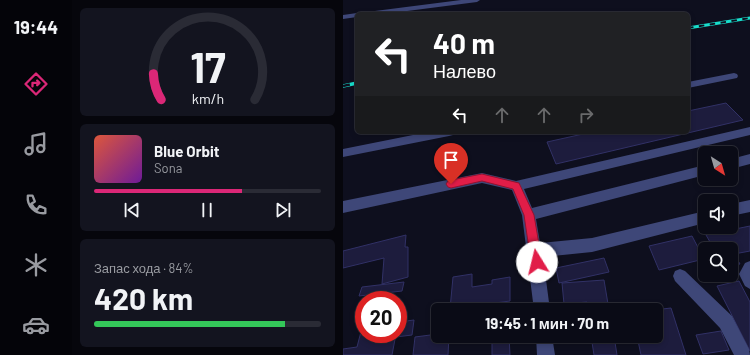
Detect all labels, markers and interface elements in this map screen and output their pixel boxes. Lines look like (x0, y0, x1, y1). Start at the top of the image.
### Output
text: 19:44 (14, 16, 58, 38)
text: 40 m (433, 26, 495, 60)
icon: left (367, 28, 419, 80)
text: 17 (190, 41, 226, 91)
text: Налево (433, 60, 496, 82)
icon: directions (22, 70, 50, 98)
text: km/h (191, 89, 224, 106)
icon: left (449, 104, 471, 126)
icon: ahead (491, 104, 513, 126)
icon: ahead (533, 104, 555, 126)
icon: right (575, 104, 597, 126)
icon: music (22, 130, 50, 158)
text: Blue Orbit (154, 142, 219, 160)
pin (434, 143, 468, 184)
north arrow (698, 146, 738, 186)
map controls (698, 146, 738, 282)
icon: arrive (440, 149, 462, 171)
text: Sona (154, 160, 182, 176)
icon: phone (22, 191, 50, 219)
button: sound (698, 194, 738, 234)
icon: previous (121, 199, 143, 221)
icon: pause (196, 199, 218, 221)
icon: next (272, 199, 294, 221)
position arrow (516, 241, 558, 283)
button: search (698, 242, 738, 282)
icon: climate (22, 251, 50, 279)
text: Запас хода · 84% (94, 260, 193, 276)
text: 420 km (94, 280, 193, 316)
speed limit sign: 20 (355, 291, 407, 343)
icon: car (22, 311, 50, 339)
text: 19:45 · 1 мин · 70 m (485, 314, 609, 332)

